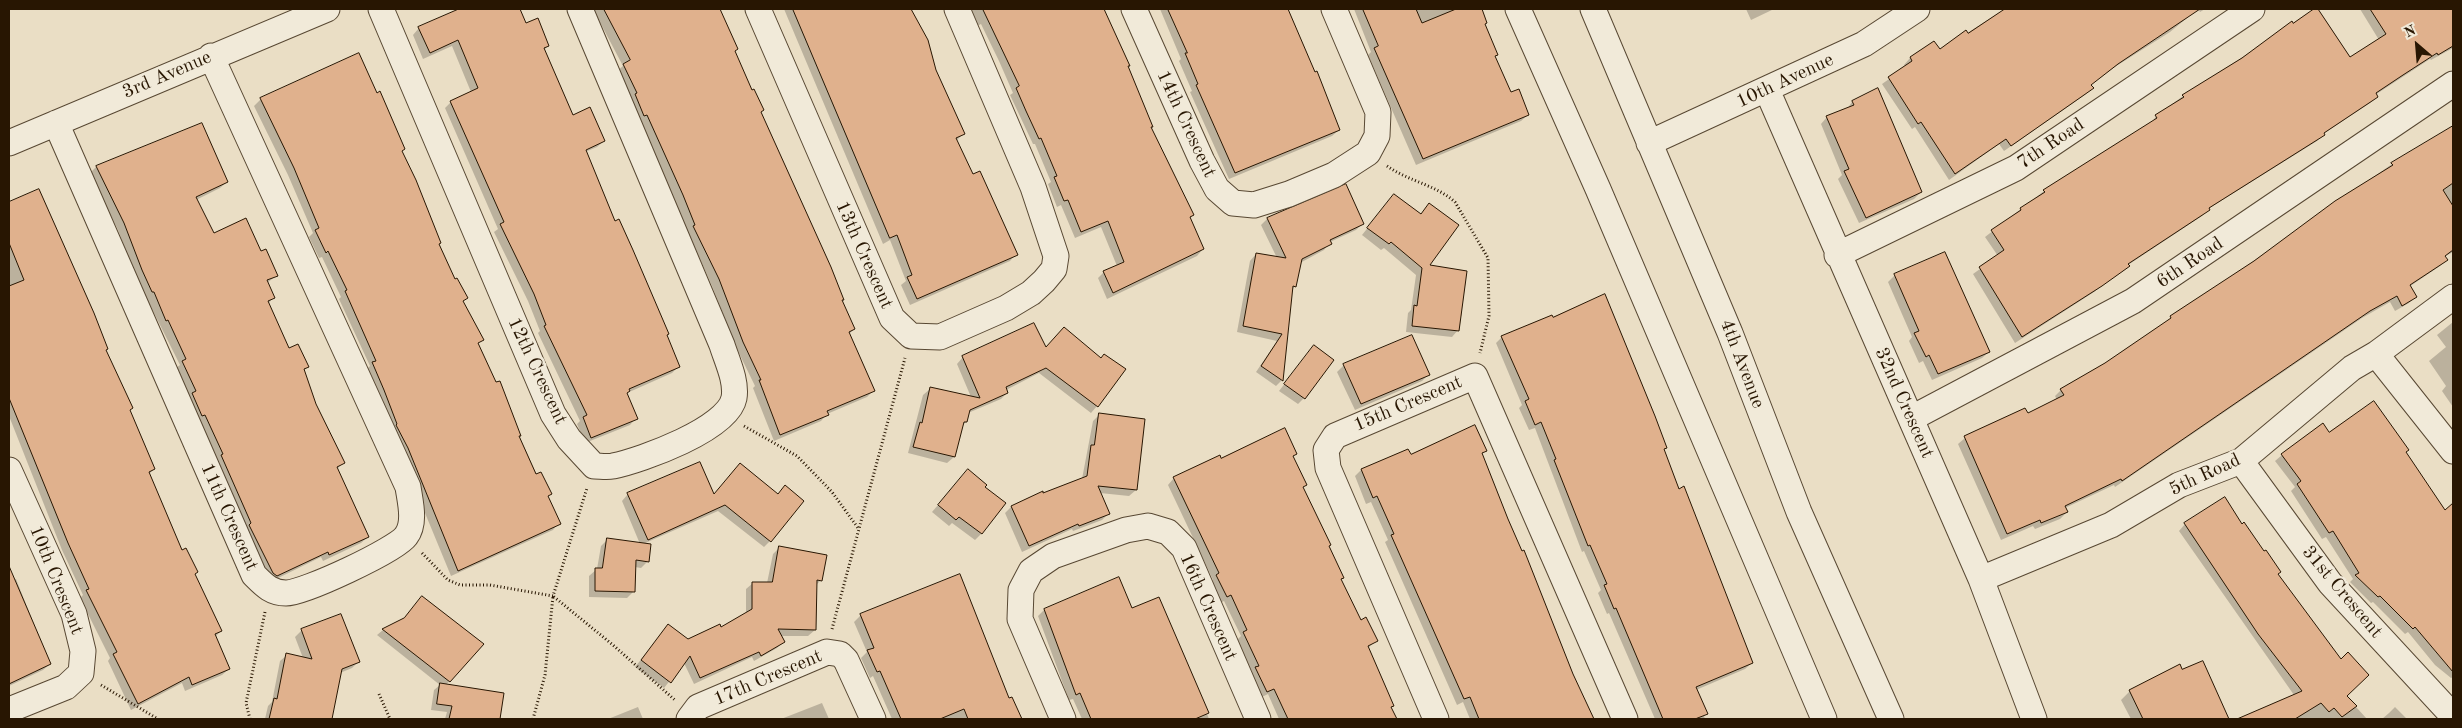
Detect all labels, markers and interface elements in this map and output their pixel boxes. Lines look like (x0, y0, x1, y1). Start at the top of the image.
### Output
north arrow (2392, 20, 2442, 70)
text: N (2402, 23, 2418, 40)
street label: 3rd Avenue (119, 46, 215, 104)
street label: 10th Avenue (1733, 49, 1837, 113)
street label: 14th Crescent (1151, 67, 1221, 181)
street label: 7th Road (2013, 113, 2089, 175)
street label: 13th Crescent (830, 197, 898, 313)
street label: 6th Road (2152, 232, 2228, 294)
street label: 12th Crescent (502, 314, 572, 428)
street label: 4th Avenue (1715, 316, 1769, 412)
street label: 32nd Crescent (1869, 344, 1939, 462)
street label: 15th Crescent (1350, 371, 1466, 437)
street label: 5th Road (2166, 449, 2244, 501)
street label: 11th Crescent (195, 459, 263, 575)
street label: 10th Crescent (24, 522, 88, 638)
street label: 31st Crescent (2297, 541, 2387, 643)
street label: 16th Crescent (1174, 549, 1242, 665)
street label: 17th Crescent (710, 645, 826, 711)

